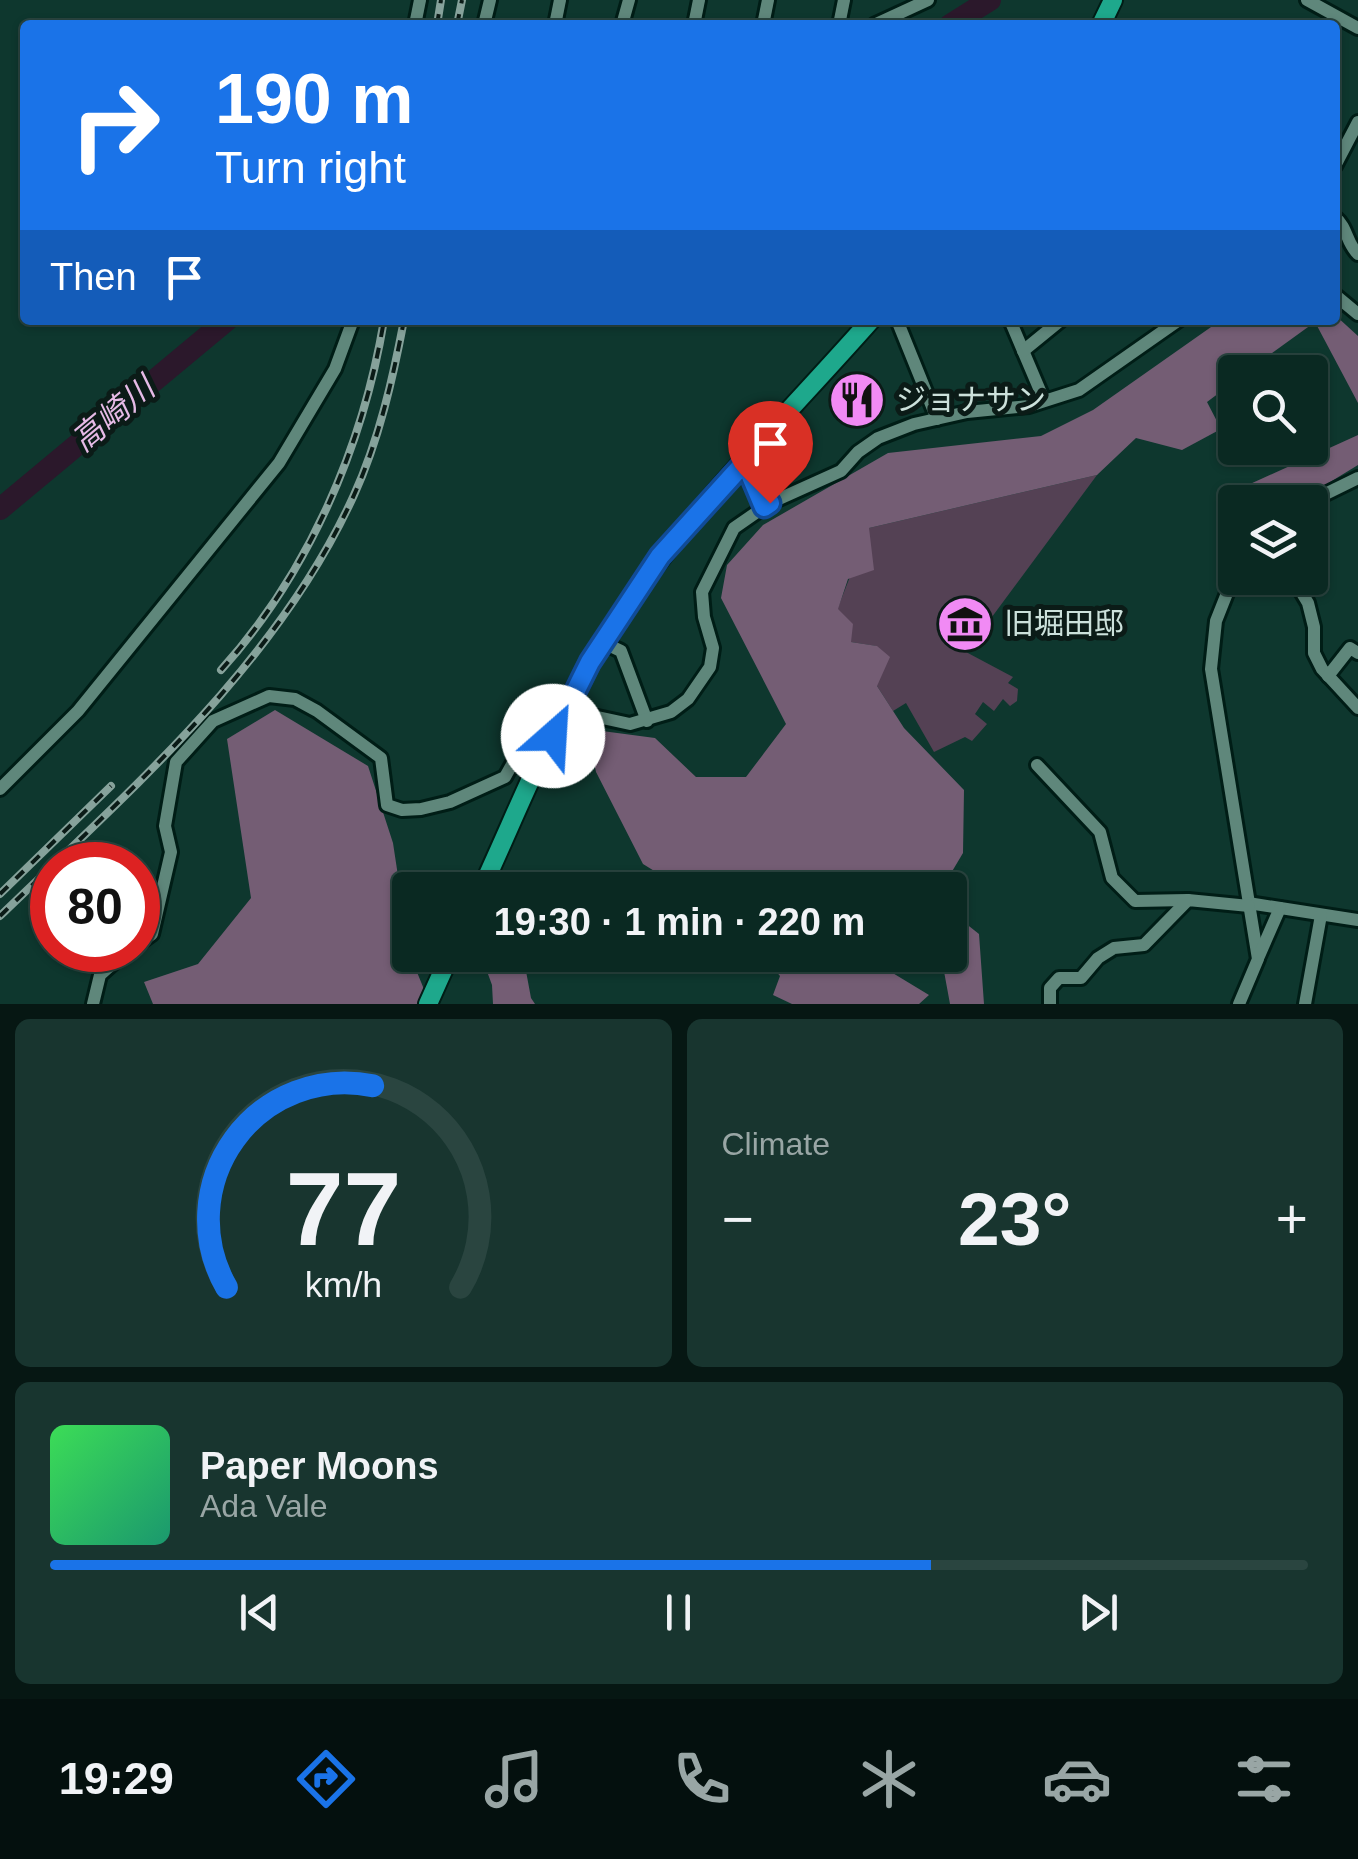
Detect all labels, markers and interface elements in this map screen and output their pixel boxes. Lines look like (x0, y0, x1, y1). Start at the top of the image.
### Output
icon: right (50, 60, 180, 190)
text: 190 m (215, 60, 413, 138)
text: Turn right (215, 142, 406, 193)
icon: arrive (157, 250, 212, 305)
text: Then (50, 256, 137, 298)
map controls (1218, 355, 1328, 595)
button: search (1218, 355, 1328, 465)
water label: 高崎川 (65, 367, 164, 459)
restaurant icon: ジョナサン (827, 370, 887, 430)
place label: ジョナサン (896, 383, 1046, 416)
pin (728, 401, 813, 504)
icon: arrive (743, 416, 798, 471)
button: layers (1218, 485, 1328, 595)
museum icon: 旧堀田邸 (935, 594, 995, 654)
place label: 旧堀田邸 (1004, 607, 1124, 640)
position arrow (501, 684, 605, 788)
speed limit sign: 80 (30, 842, 160, 972)
text: 19:30 · 1 min · 220 m (494, 901, 865, 943)
text: Climate (722, 1126, 830, 1162)
text: 77 (285, 1151, 401, 1267)
text: 23° (958, 1177, 1071, 1261)
text: − (722, 1188, 754, 1250)
text: + (1276, 1188, 1308, 1250)
text: km/h (305, 1265, 382, 1305)
text: Paper Moons (200, 1445, 439, 1487)
text: Ada Vale (200, 1488, 328, 1524)
icon: previous (232, 1585, 287, 1640)
icon: pause (651, 1585, 706, 1640)
icon: next (1071, 1585, 1126, 1640)
icon: directions (291, 1744, 361, 1814)
icon: music (479, 1744, 549, 1814)
icon: phone (667, 1744, 737, 1814)
icon: climate (854, 1744, 924, 1814)
icon: car (1042, 1744, 1112, 1814)
icon: filters (1229, 1744, 1299, 1814)
text: 19:29 (59, 1753, 174, 1804)

